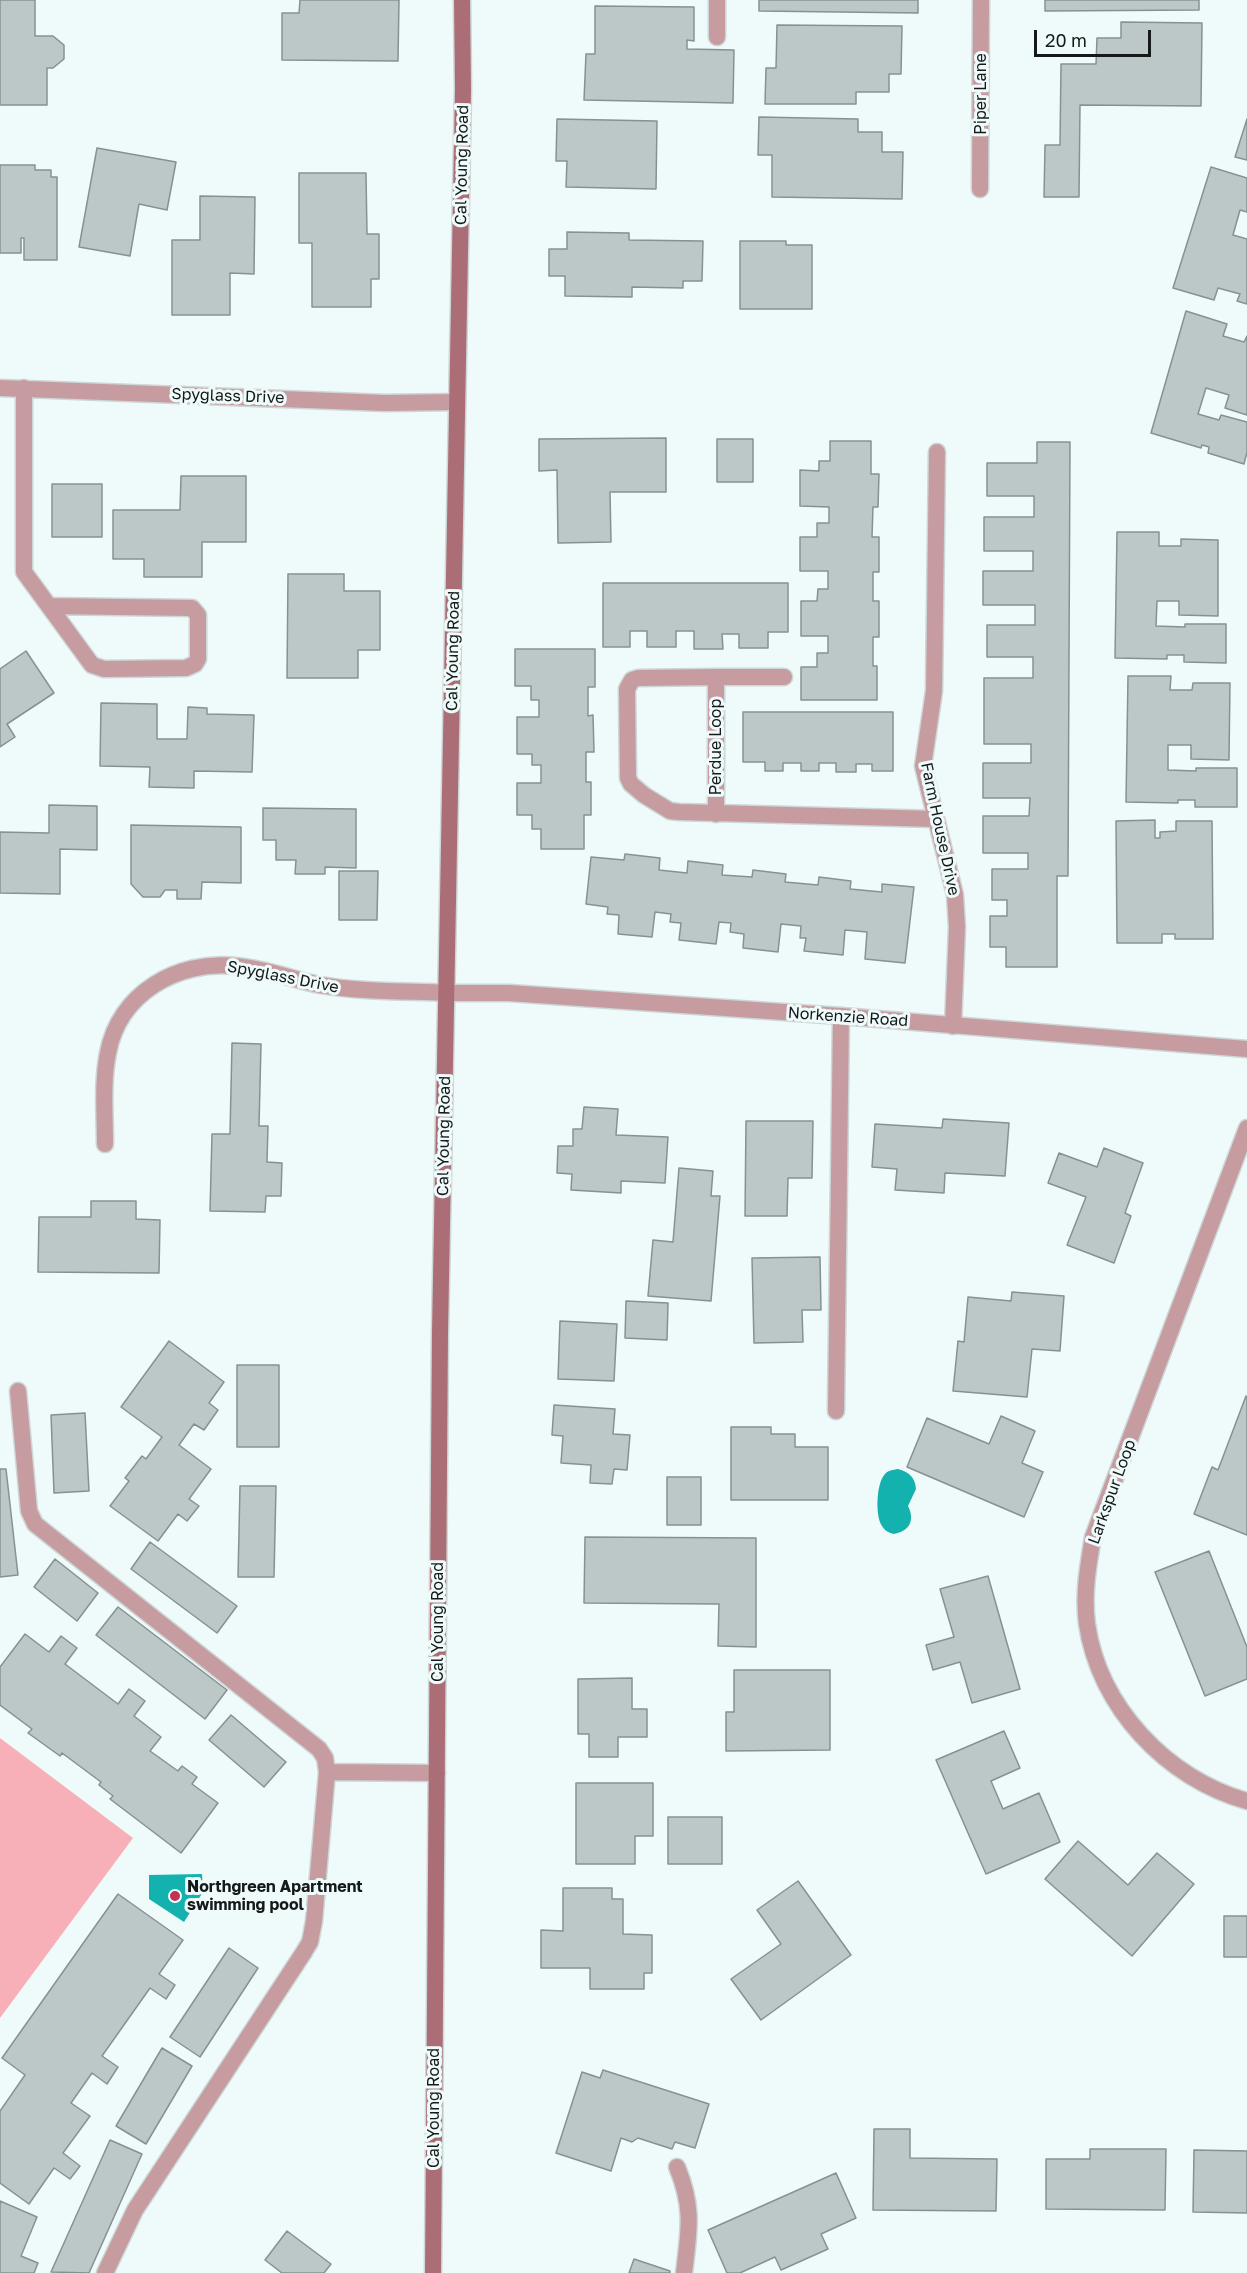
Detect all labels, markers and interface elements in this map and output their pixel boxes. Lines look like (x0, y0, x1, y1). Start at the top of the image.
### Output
scale bar (1037, 18, 1154, 56)
text: 20 m (1045, 29, 1087, 51)
street label: Piper Lane (971, 53, 991, 135)
street label: Cal Young Road (451, 105, 473, 225)
street label: Spyglass Drive (171, 384, 285, 408)
street label: Cal Young Road (442, 591, 464, 711)
street label: Perdue Loop (706, 699, 726, 795)
street label: Farm House Drive (917, 761, 963, 897)
street label: Spyglass Drive (226, 957, 340, 997)
street label: Norkenzie Road (787, 1003, 909, 1031)
street label: Cal Young Road (433, 1076, 455, 1196)
street label: Larkspur Loop (1084, 1437, 1140, 1547)
street label: Cal Young Road (428, 1562, 448, 1682)
place label: Northgreen Apartment swimming pool (187, 1877, 363, 1915)
marker: Northgreen Apartment swimming pool (168, 1889, 182, 1903)
street label: Cal Young Road (424, 2048, 444, 2168)

